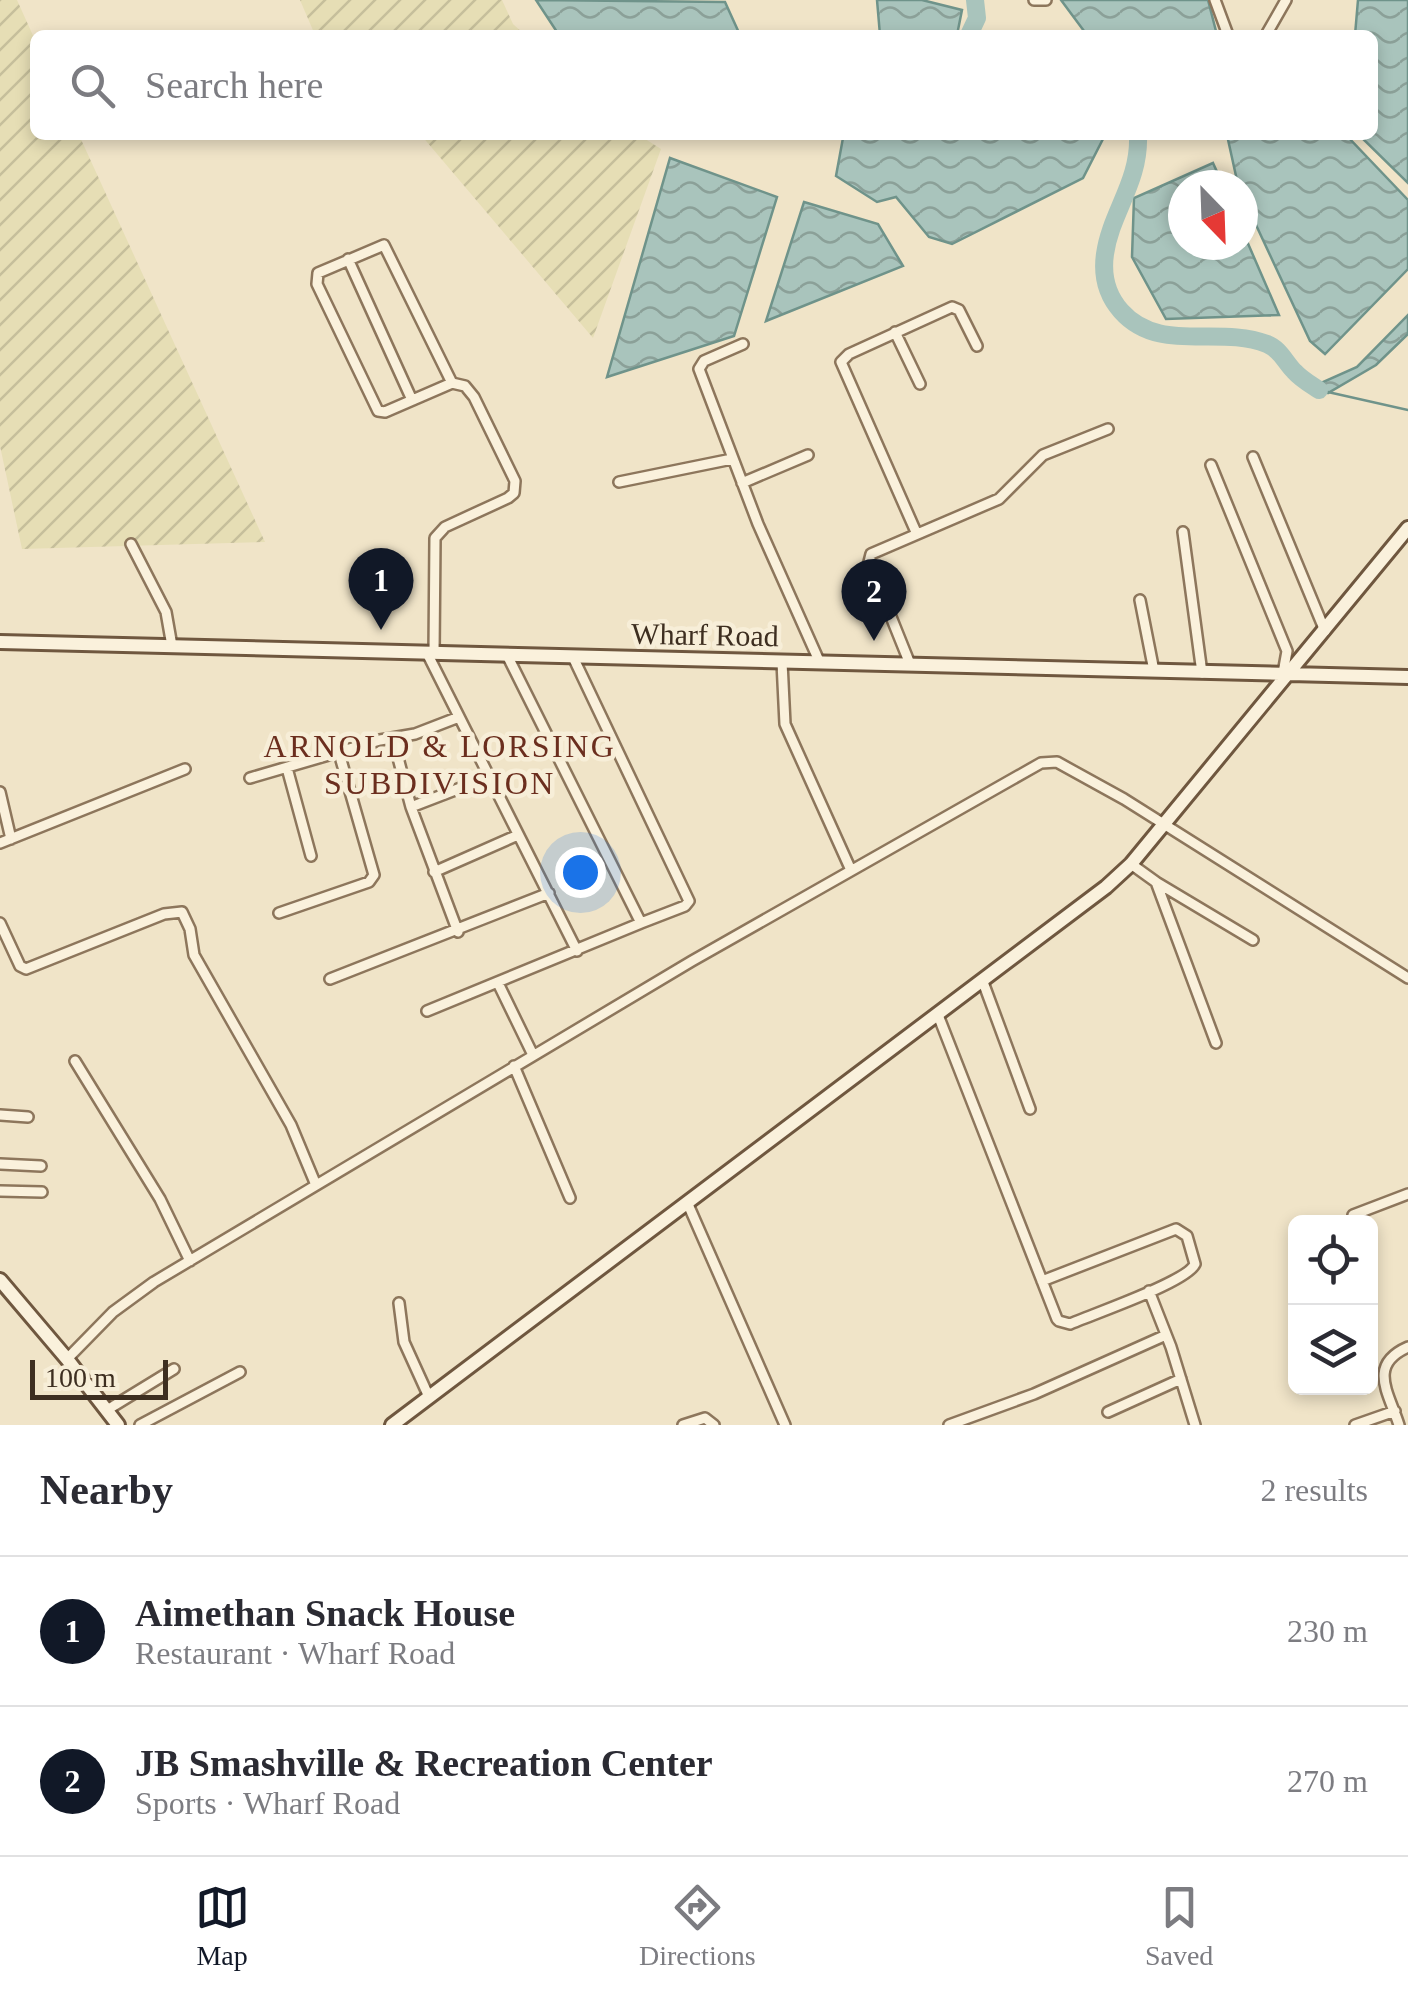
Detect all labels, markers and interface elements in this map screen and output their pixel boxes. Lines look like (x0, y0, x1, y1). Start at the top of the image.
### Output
search box (30, 30, 1378, 140)
icon: search (65, 58, 120, 113)
text: Search here (145, 64, 323, 106)
north arrow (1168, 170, 1258, 260)
pin: 1 (348, 548, 414, 630)
pin: 2 (842, 558, 906, 641)
street label: Wharf Road (631, 617, 779, 652)
district label: ARNOLD & LORSING SUBDIVISION (264, 728, 616, 801)
your location (555, 847, 606, 898)
map controls (1288, 1215, 1378, 1395)
button: locate (1288, 1215, 1378, 1305)
button: layers (1288, 1305, 1378, 1395)
scale bar (30, 1355, 168, 1400)
text: 100 m (45, 1362, 116, 1393)
text: Nearby (40, 1467, 173, 1513)
text: 2 results (1260, 1472, 1368, 1508)
text: Aimethan Snack House (135, 1592, 515, 1634)
text: 1 (65, 1613, 81, 1649)
text: 230 m (1287, 1613, 1368, 1649)
text: Restaurant · Wharf Road (135, 1635, 455, 1671)
text: JB Smashville & Recreation Center (135, 1742, 713, 1784)
text: 2 (65, 1763, 81, 1799)
text: 270 m (1287, 1763, 1368, 1799)
text: Sports · Wharf Road (135, 1785, 400, 1821)
tab: Map (195, 1880, 250, 1972)
tab: Directions (639, 1880, 756, 1972)
tab: Saved (1145, 1880, 1213, 1972)

